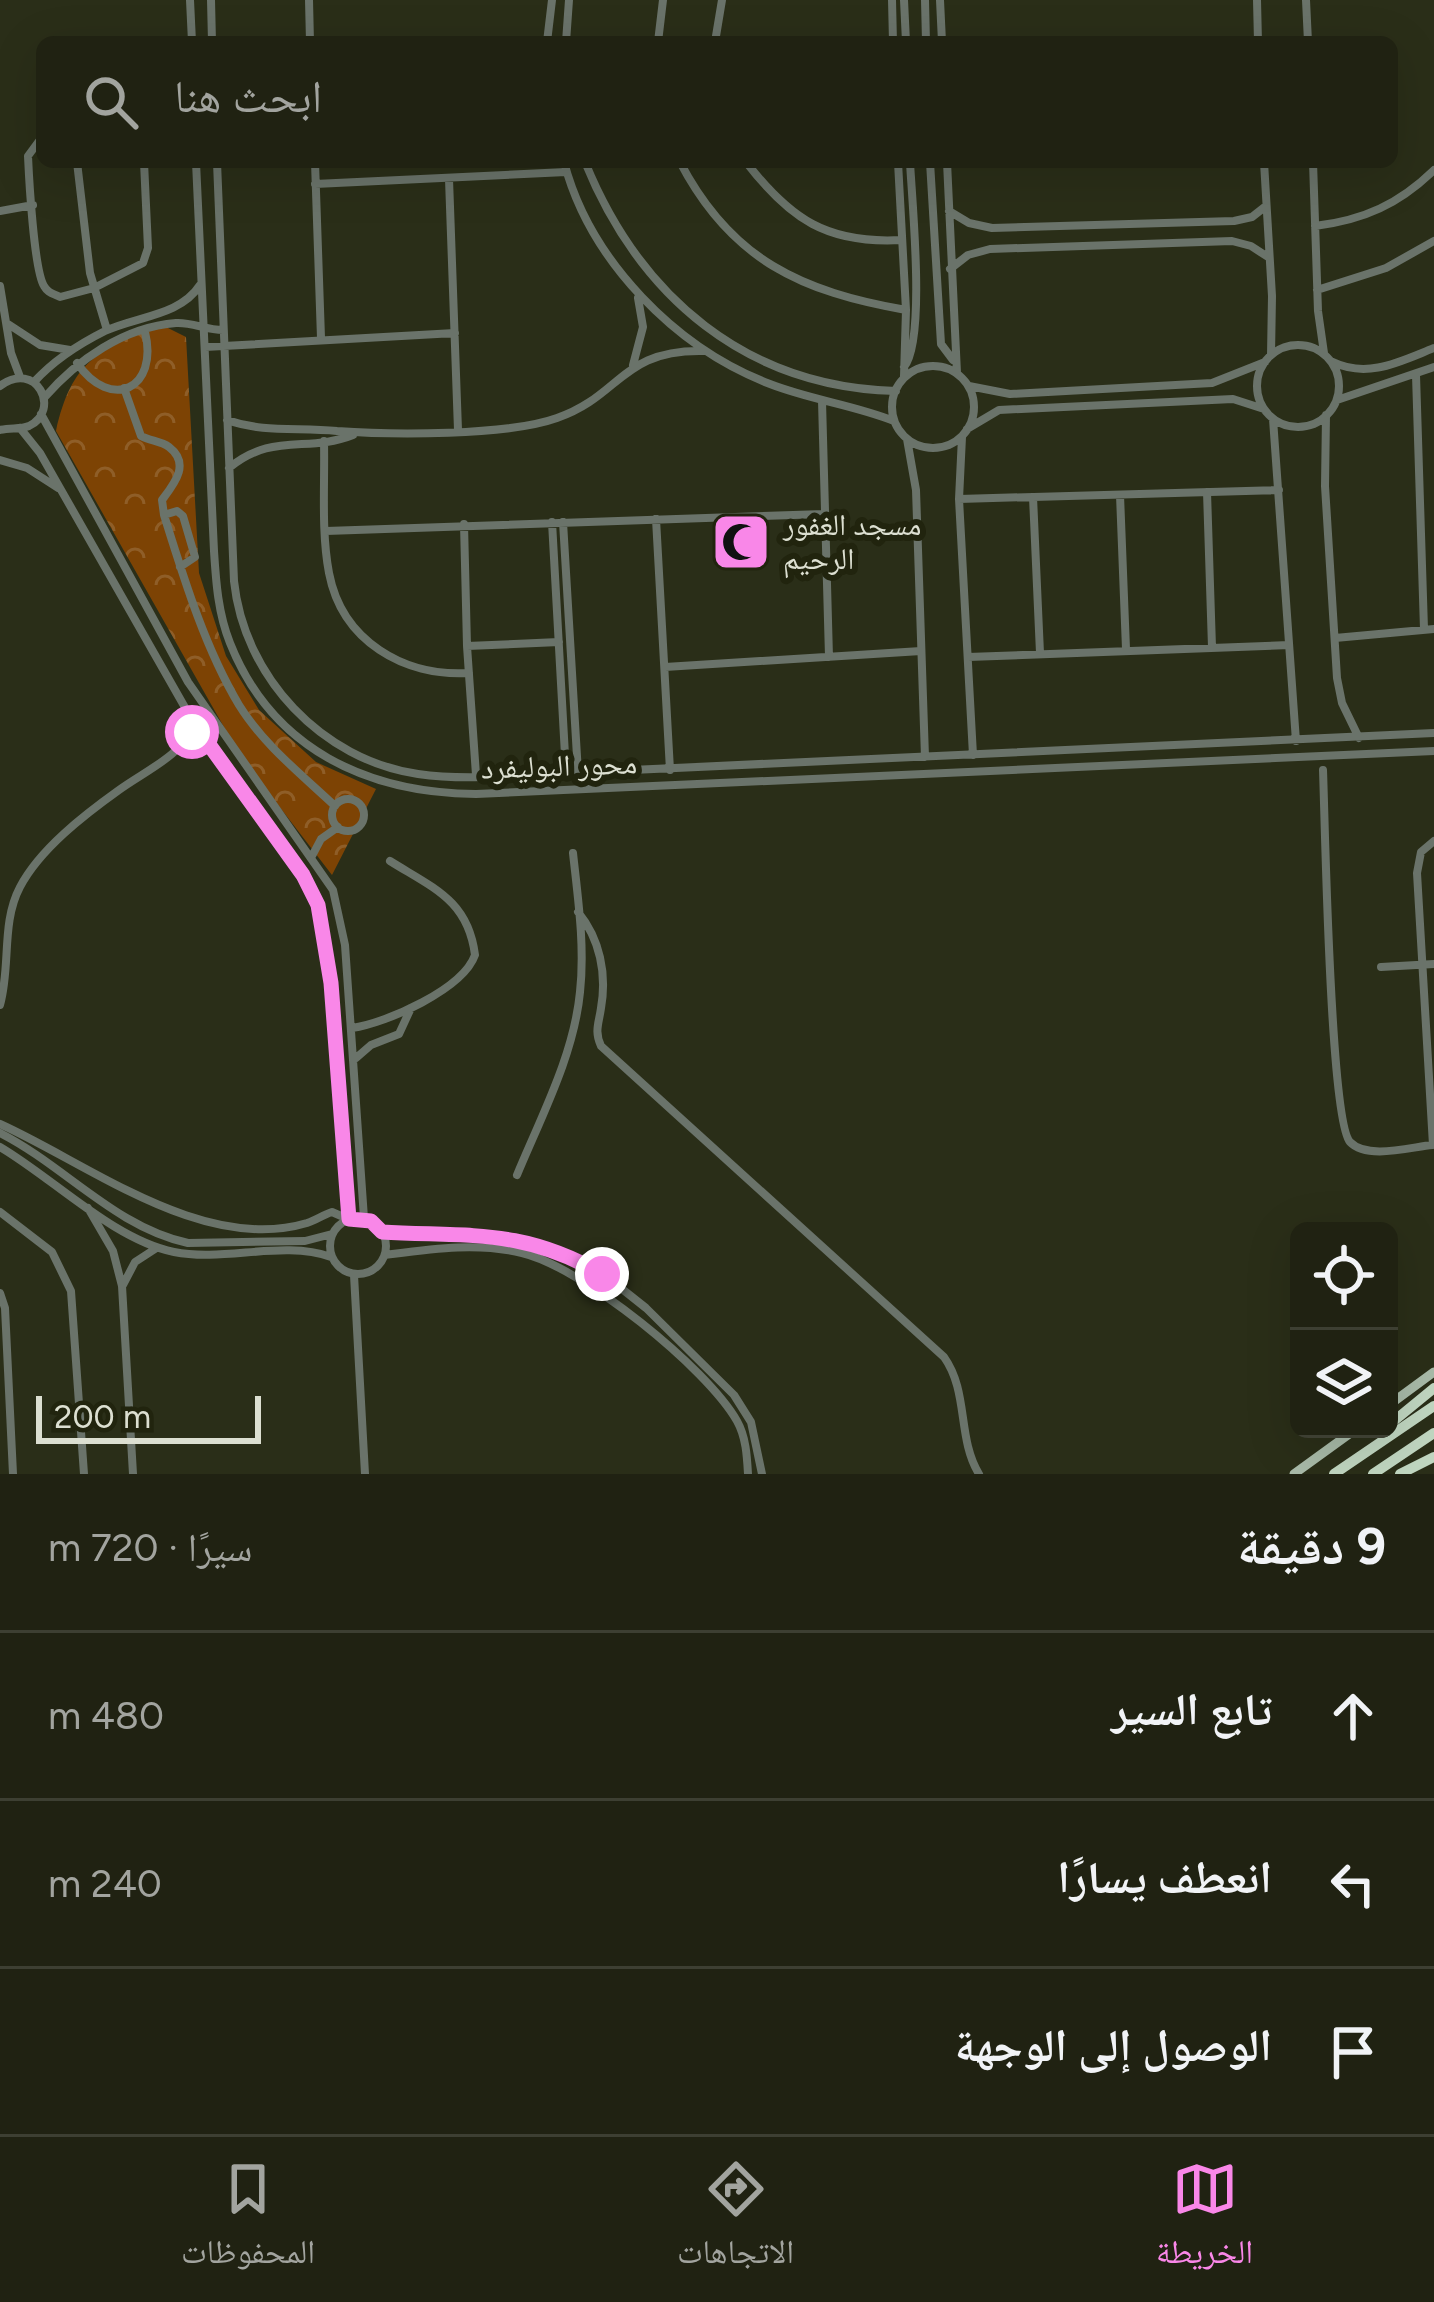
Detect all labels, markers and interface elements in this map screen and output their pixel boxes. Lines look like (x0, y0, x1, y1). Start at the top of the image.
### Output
search box (36, 36, 1398, 168)
icon: search (78, 69, 144, 135)
text: ابحث هنا (174, 69, 322, 123)
place label: مسجد الغفور الرحيم (782, 506, 921, 579)
mosque icon: مسجد الغفور الرحيم (710, 511, 772, 573)
route start (165, 705, 219, 759)
street label: محور البوليفرد (480, 744, 638, 787)
map controls (1290, 1222, 1398, 1438)
button: locate (1290, 1222, 1398, 1330)
route end (575, 1247, 629, 1301)
button: layers (1290, 1330, 1398, 1438)
scale bar (36, 1390, 261, 1443)
text: 200 m (54, 1397, 151, 1436)
text: 9 دقيقة (1237, 1516, 1386, 1577)
text: سيرًا · 720 m (48, 1524, 253, 1571)
text: تابع السير (1111, 1682, 1272, 1736)
icon: ahead (1320, 1683, 1386, 1749)
text: 480 m (48, 1692, 164, 1739)
text: انعطف يسارًا (1057, 1850, 1272, 1904)
icon: left (1320, 1851, 1386, 1917)
text: 240 m (48, 1860, 162, 1907)
text: الوصول إلى الوجهة (955, 2018, 1272, 2072)
icon: arrive (1320, 2019, 1386, 2085)
tab: المحفوظات (181, 2156, 315, 2284)
tab: الاتجاهات (677, 2156, 794, 2284)
tab: الخريطة (1156, 2156, 1253, 2284)

